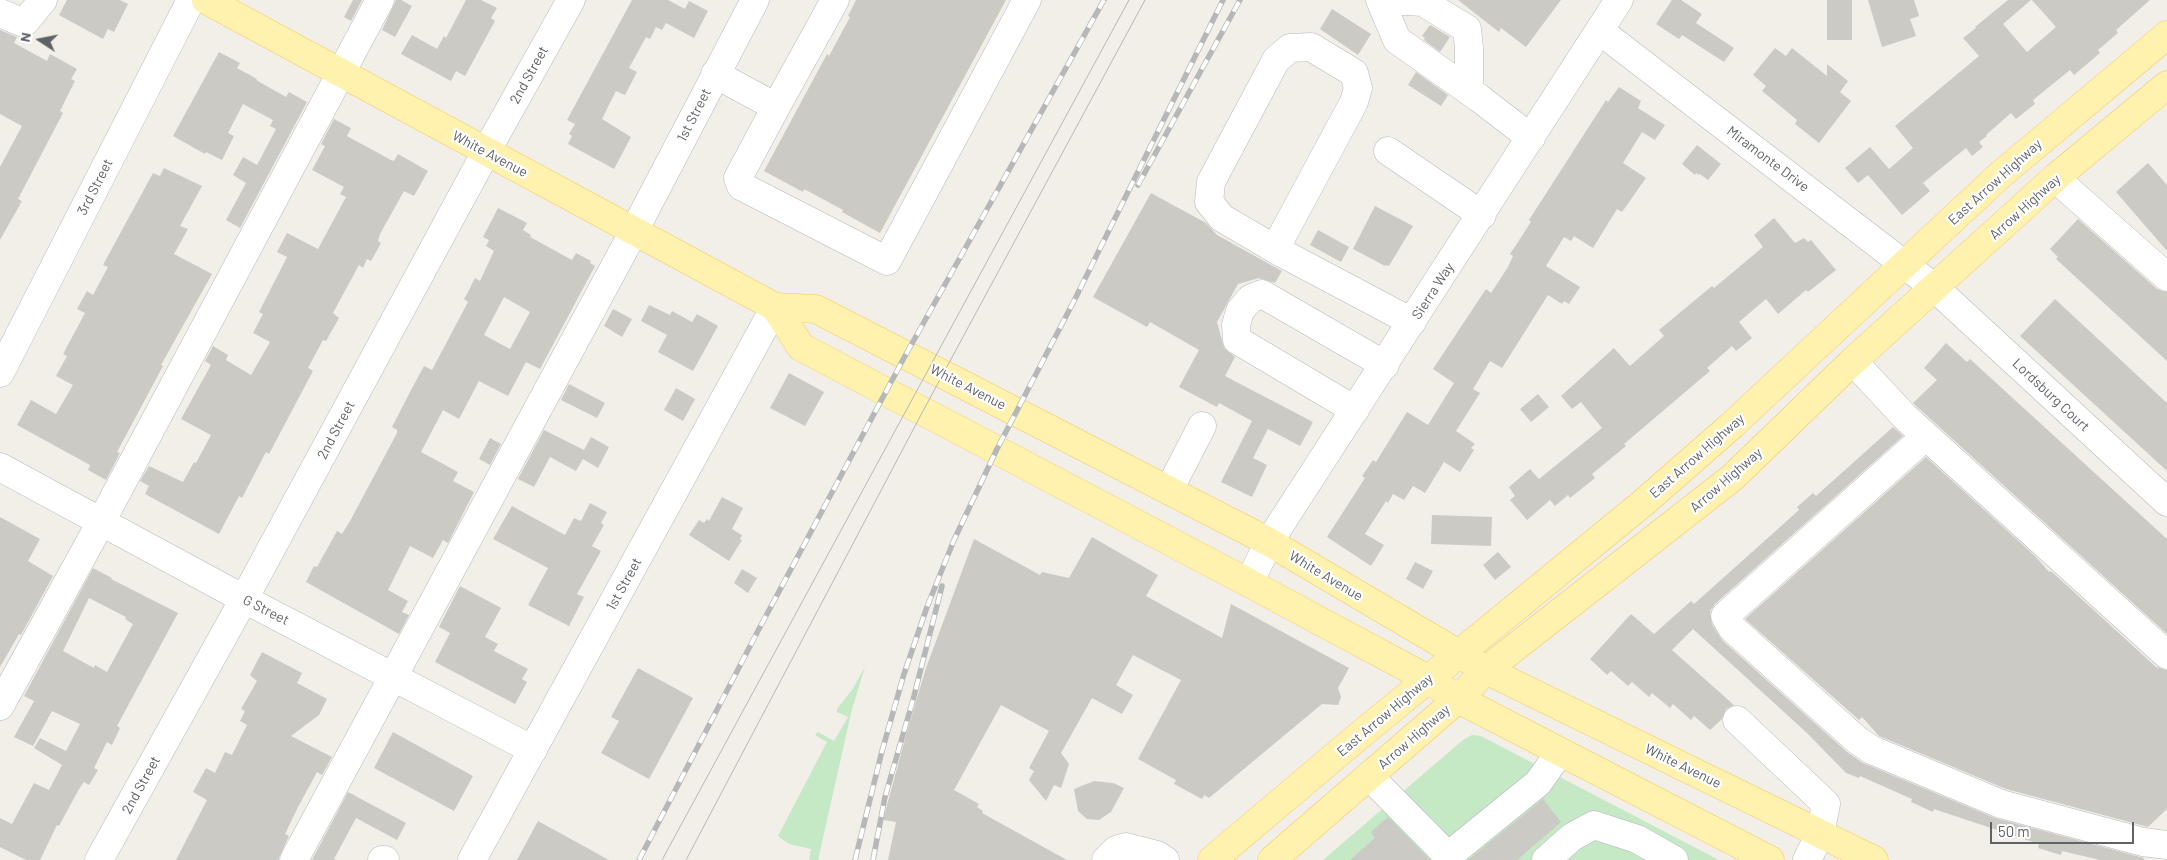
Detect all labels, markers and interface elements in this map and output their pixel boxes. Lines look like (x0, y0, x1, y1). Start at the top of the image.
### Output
north arrow (15, 15, 65, 65)
text: N (16, 31, 34, 43)
street label: 2nd Street (506, 43, 552, 107)
street label: 1st Street (673, 85, 715, 145)
street label: Miramonte Drive (1723, 123, 1813, 195)
street label: White Avenue (449, 127, 531, 181)
street label: East Arrow Highway (1945, 136, 2045, 228)
street label: 3rd Street (74, 156, 116, 218)
street label: Arrow Highway (1986, 171, 2064, 243)
street label: Sierra Way (1408, 259, 1458, 323)
street label: Lordsburg Court (2009, 355, 2093, 435)
street label: White Avenue (927, 361, 1009, 413)
street label: 2nd Street (314, 398, 358, 462)
street label: East Arrow Highway (1646, 410, 1748, 502)
street label: Arrow Highway (1687, 444, 1765, 516)
street label: White Avenue (1286, 547, 1366, 605)
street label: 1st Street (603, 555, 645, 613)
street label: G Street (240, 591, 292, 629)
street label: East Arrow Highway (1334, 670, 1436, 760)
street label: Arrow Highway (1375, 701, 1453, 773)
street label: White Avenue (1642, 740, 1724, 792)
street label: 2nd Street (118, 753, 164, 817)
scale bar (1992, 812, 2136, 844)
text: 50 m (1998, 822, 2030, 840)

